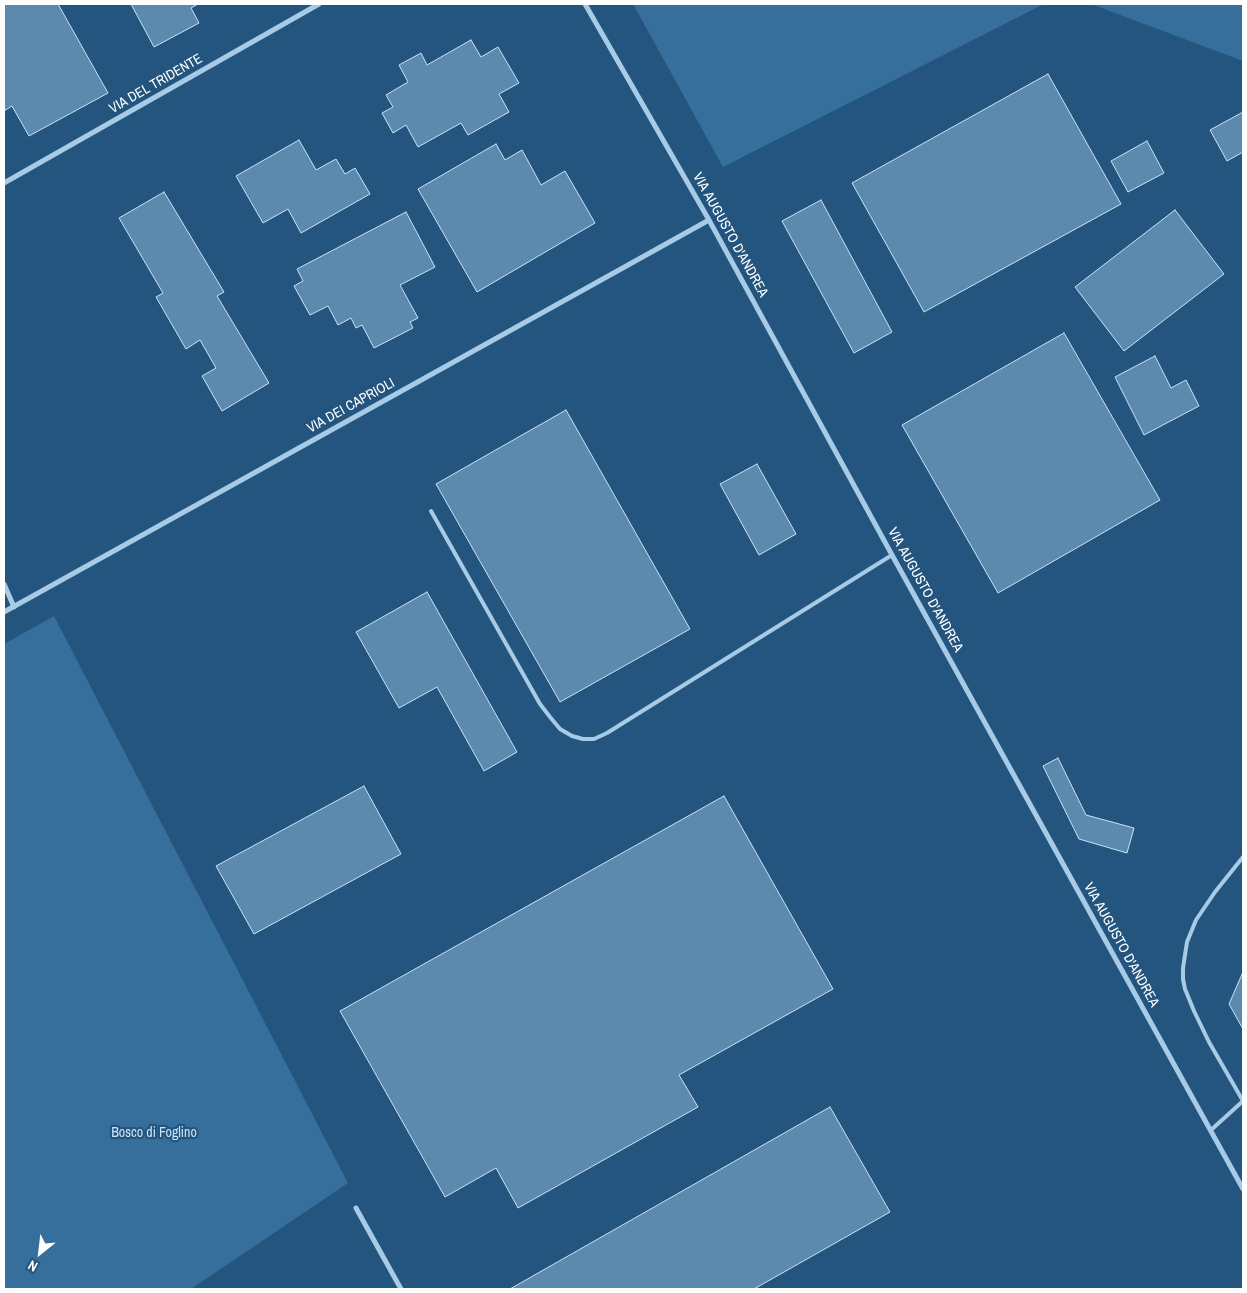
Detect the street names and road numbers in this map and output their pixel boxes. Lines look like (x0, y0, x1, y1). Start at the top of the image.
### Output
street label: VIA DEL TRIDENTE (106, 51, 206, 117)
street label: VIA AUGUSTO D'ANDREA (689, 170, 771, 300)
street label: VIA DEI CAPRIOLI (304, 375, 398, 437)
street label: VIA AUGUSTO D'ANDREA (884, 525, 966, 655)
street label: VIA AUGUSTO D'ANDREA (1080, 880, 1162, 1010)

